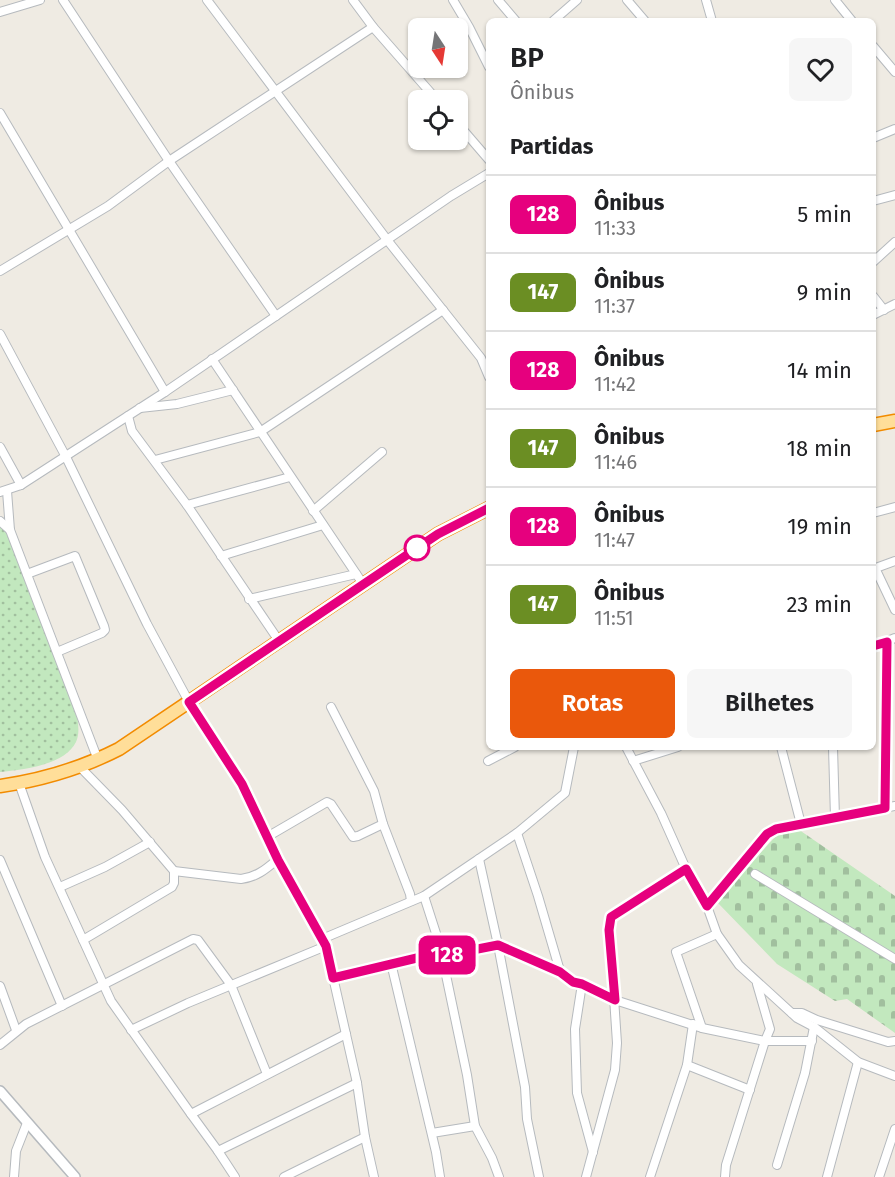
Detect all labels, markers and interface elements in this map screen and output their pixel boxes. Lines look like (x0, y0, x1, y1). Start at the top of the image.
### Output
north arrow (408, 18, 468, 78)
map controls (408, 18, 468, 150)
button: heart (789, 38, 852, 101)
text: BP (510, 41, 544, 74)
text: Ônibus (510, 80, 574, 104)
button: locate (408, 90, 468, 150)
text: Partidas (510, 133, 593, 160)
text: Ônibus (594, 189, 664, 216)
text: 128 (527, 201, 559, 227)
text: 5 min (797, 201, 852, 228)
text: 11:33 (594, 216, 636, 240)
text: Ônibus (594, 267, 664, 294)
text: 147 (528, 279, 558, 305)
text: 9 min (797, 279, 852, 306)
text: 11:37 (594, 294, 635, 318)
text: Ônibus (594, 345, 664, 372)
text: 128 (527, 357, 559, 383)
text: 14 min (787, 357, 852, 384)
text: 11:42 (594, 372, 636, 396)
text: Ônibus (594, 423, 664, 450)
text: 147 (528, 435, 558, 461)
text: 18 min (787, 435, 852, 462)
text: 11:46 (594, 450, 637, 474)
text: Ônibus (594, 501, 664, 528)
text: 128 (527, 513, 559, 539)
text: 19 min (787, 513, 852, 540)
text: 11:47 (594, 528, 635, 552)
unlabelled marker (404, 535, 430, 561)
text: Ônibus (594, 579, 664, 606)
text: 147 (528, 591, 558, 617)
text: 23 min (786, 591, 852, 618)
text: 11:51 (594, 606, 634, 630)
button: Rotas (510, 669, 675, 738)
button: Bilhetes (687, 669, 852, 738)
line badge: 128 (412, 936, 482, 974)
text: 128 (431, 942, 463, 968)

